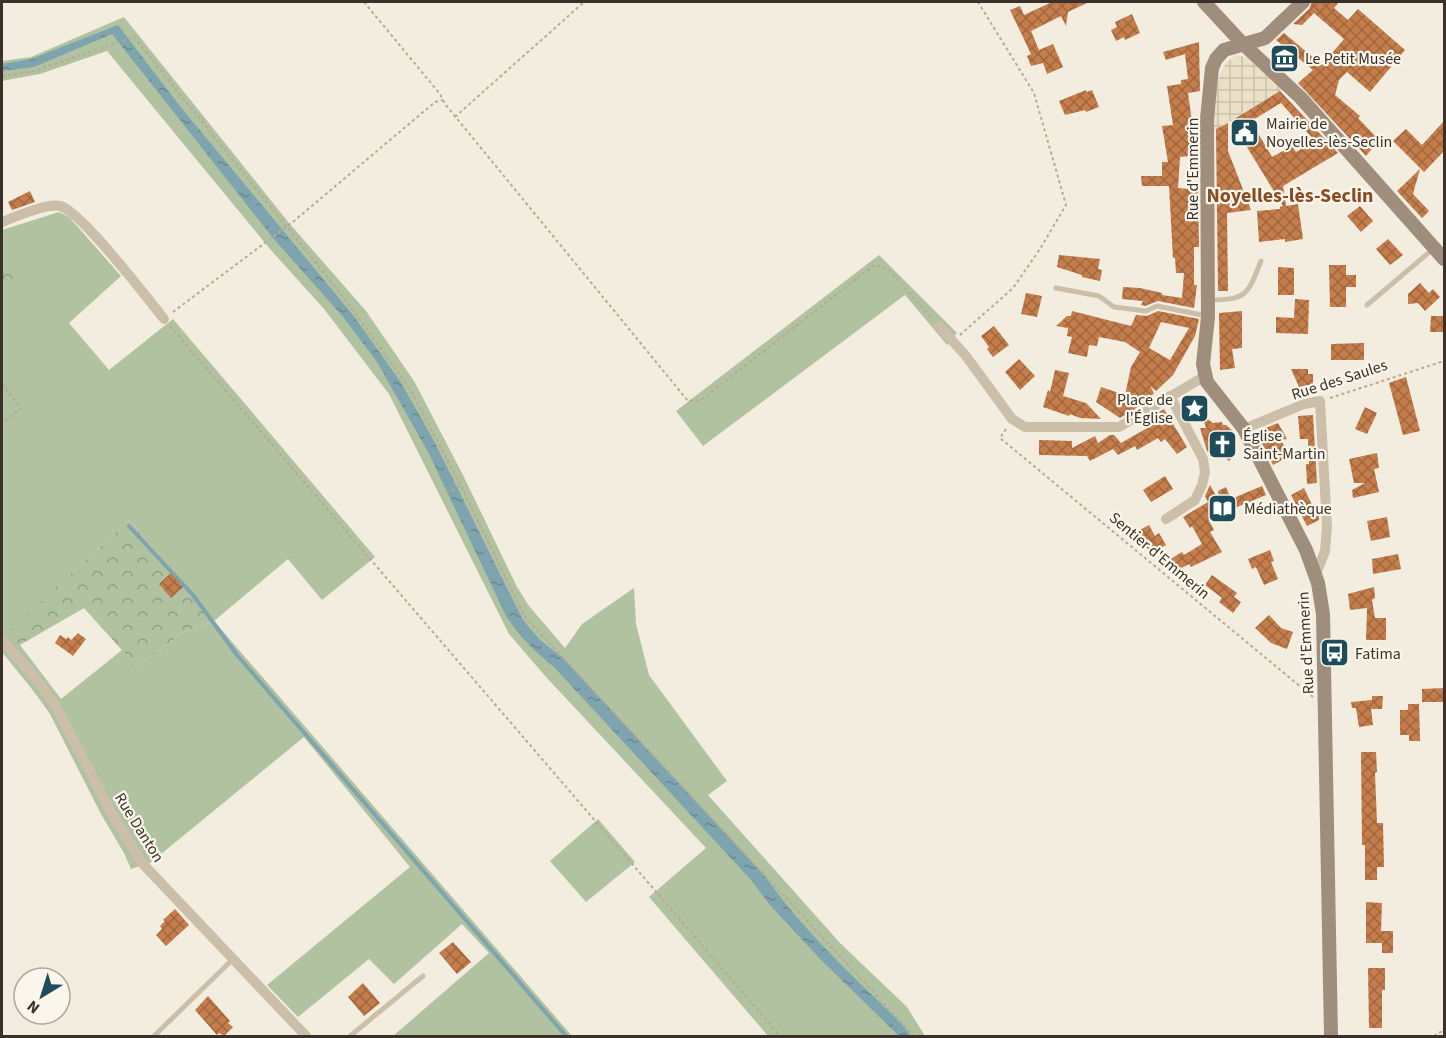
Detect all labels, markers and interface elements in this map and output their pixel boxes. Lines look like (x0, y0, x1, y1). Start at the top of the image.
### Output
museum icon: Le Petit Musée (1268, 42, 1300, 74)
place label: Le Petit Musée (1305, 48, 1401, 70)
place label: Mairie de Noyelles-lès-Seclin (1266, 113, 1392, 153)
public building icon: Mairie de Noyelles-lès-Seclin (1229, 116, 1261, 148)
street label: Rue d'Emmerin (1182, 118, 1204, 220)
district label: Noyelles-lès-Seclin (1206, 182, 1374, 210)
street label: Rue des Saules (1288, 354, 1390, 406)
place label: Place de l'Église (1117, 389, 1173, 429)
place icon: Place de l'Église (1178, 392, 1210, 424)
place label: Église Saint-Martin (1243, 425, 1326, 465)
church icon: Église Saint-Martin (1206, 428, 1238, 460)
library icon: Médiathèque (1207, 492, 1239, 524)
place label: Médiathèque (1244, 498, 1332, 520)
street label: Sentier d'Emmerin (1104, 507, 1214, 604)
street label: Rue d'Emmerin (1292, 591, 1320, 695)
bus stop icon: Fatima (1318, 637, 1350, 669)
place label: Fatima (1355, 643, 1401, 665)
street label: Rue Danton (109, 789, 169, 867)
north arrow (12, 966, 72, 1026)
text: N (22, 995, 44, 1019)

